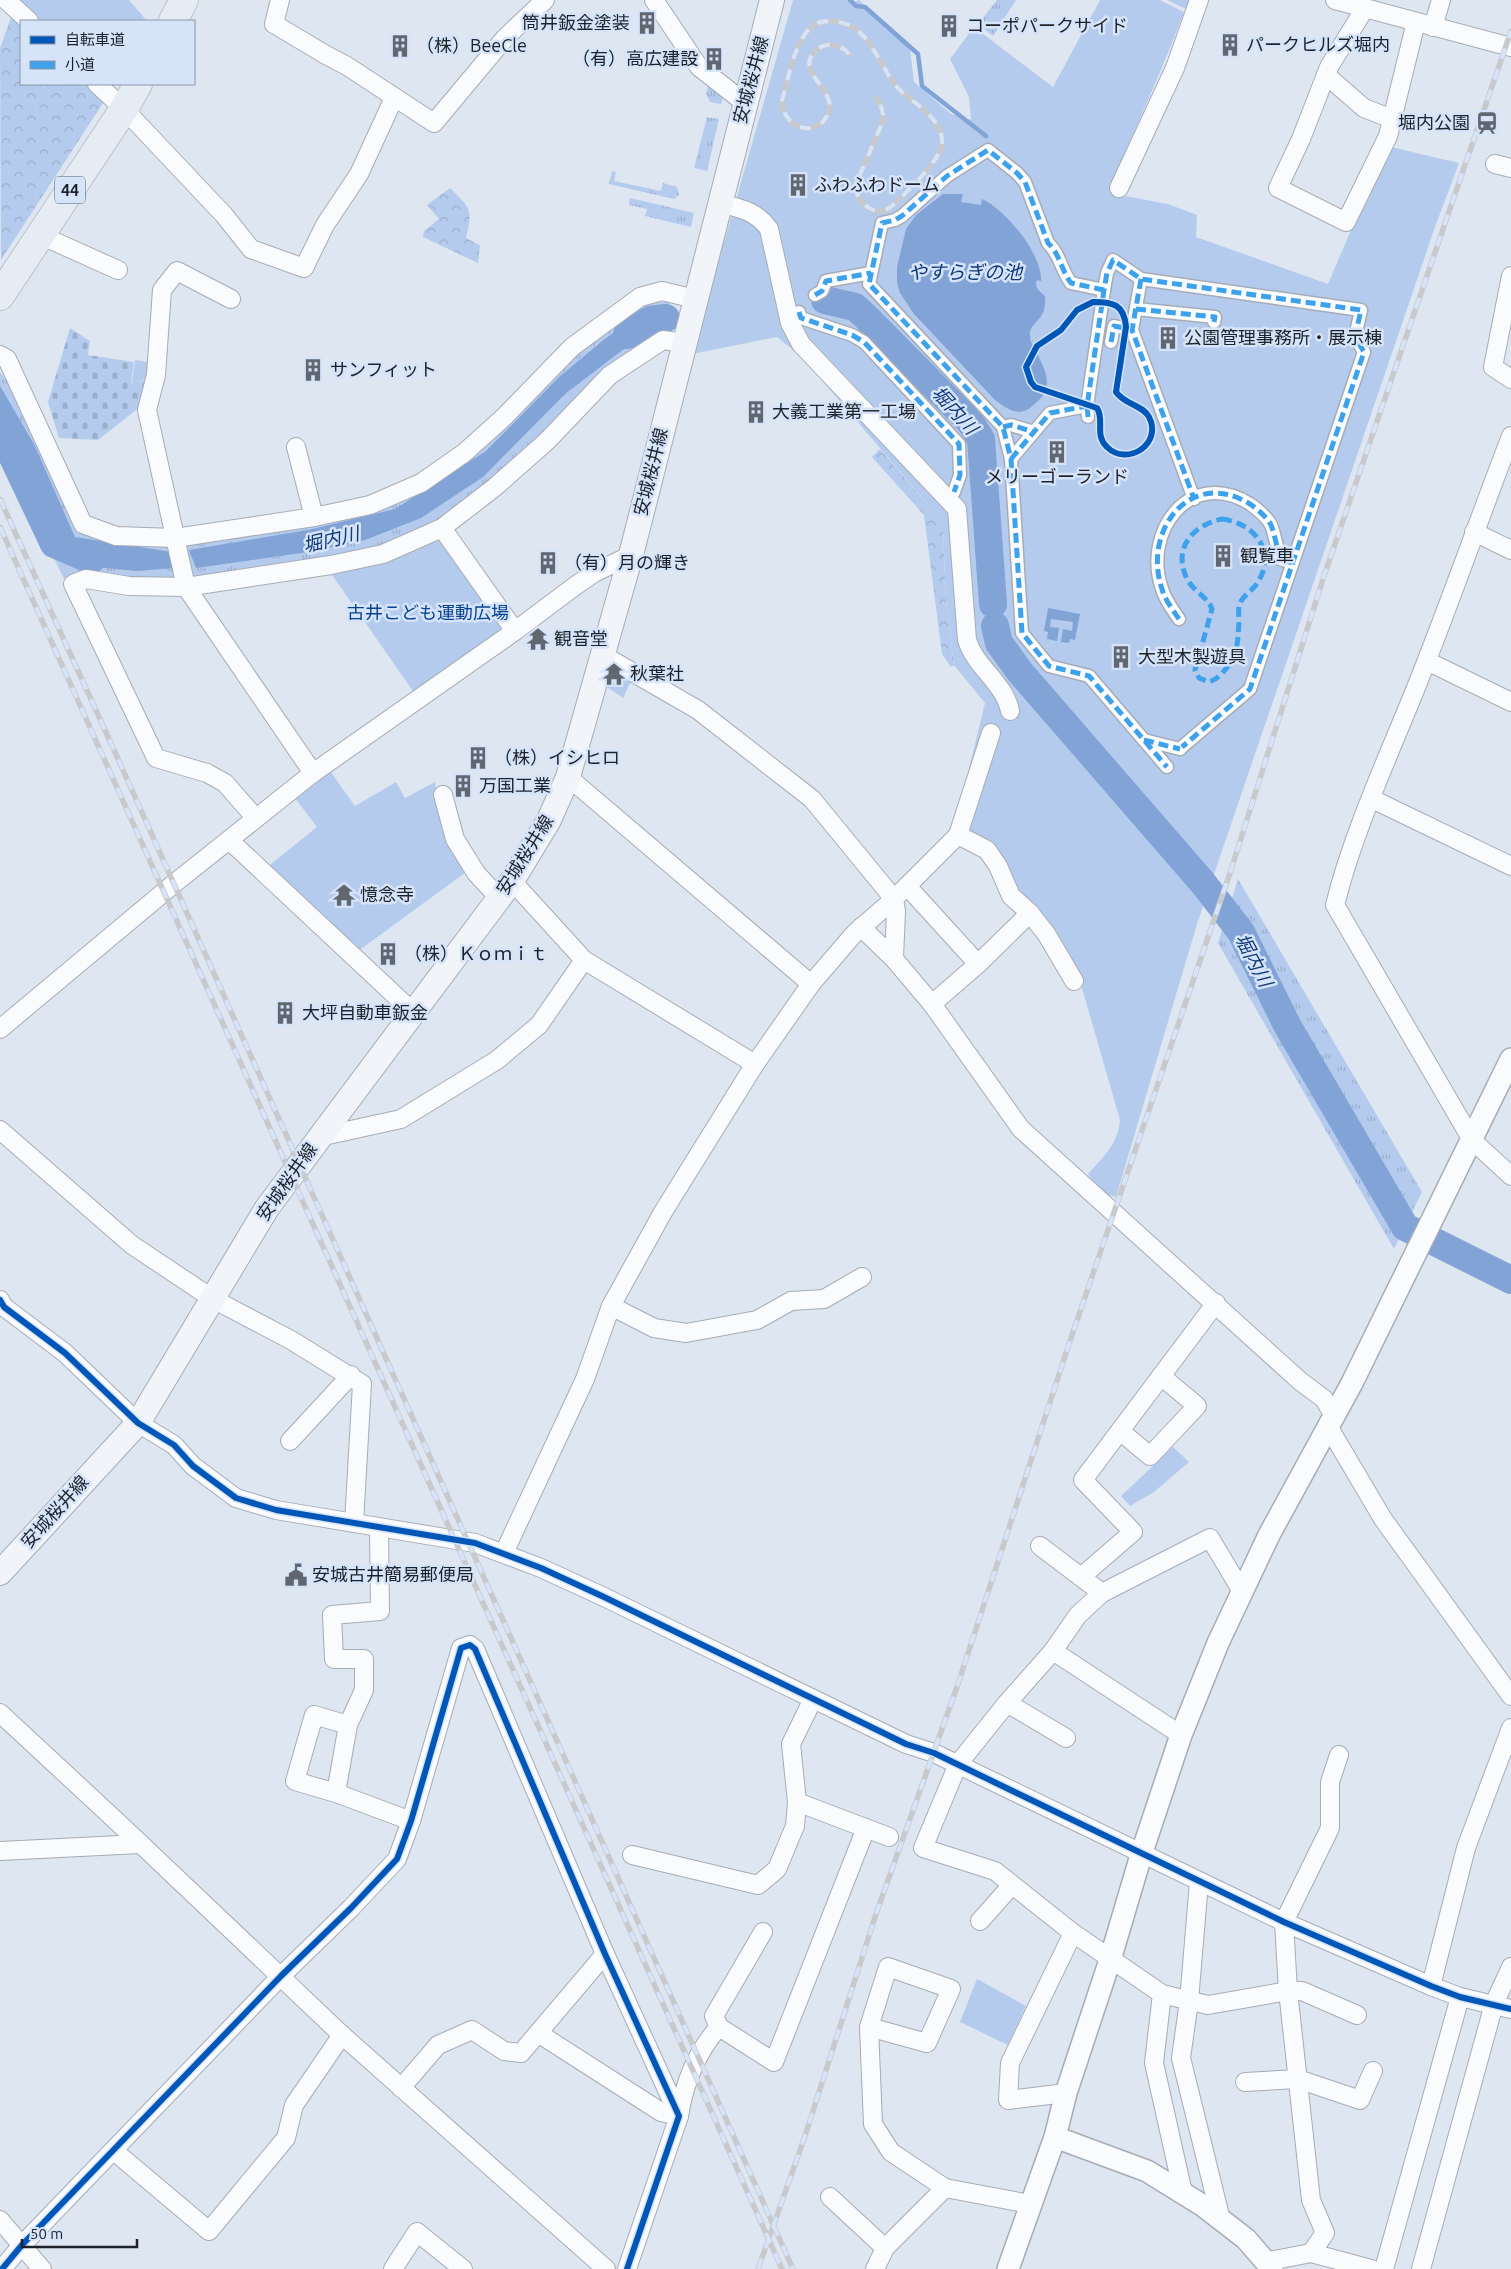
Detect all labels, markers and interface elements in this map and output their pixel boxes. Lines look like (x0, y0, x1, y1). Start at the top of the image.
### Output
building icon: 筒井鈑金塗装 (634, 10, 660, 36)
place label: 筒井鈑金塗装 (522, 12, 630, 32)
building icon: コーポパークサイド (936, 13, 962, 39)
place label: コーポパークサイド (966, 15, 1128, 35)
legend (20, 20, 195, 85)
text: 自転車道 (65, 31, 125, 48)
building icon: パークヒルズ堀内 (1217, 32, 1243, 58)
building icon: （株）BeeCle (387, 33, 413, 59)
street label: 安城桜井線 (729, 34, 771, 126)
place label: パークヒルズ堀内 (1246, 34, 1390, 54)
place label: （株）BeeCle (416, 35, 527, 55)
building icon: （有）高広建設 (701, 46, 727, 72)
place label: （有）高広建設 (572, 48, 698, 68)
text: 小道 (65, 56, 95, 73)
station icon: 堀内公園 (1474, 110, 1500, 136)
place label: 堀内公園 (1398, 112, 1470, 132)
building icon: ふわふわドーム (785, 172, 811, 198)
place label: ふわふわドーム (814, 174, 939, 194)
road number: 44 (55, 176, 85, 204)
water label: やすらぎの池 (908, 261, 1024, 283)
building icon: 公園管理事務所・展示棟 (1155, 325, 1181, 351)
place label: 公園管理事務所・展示棟 (1184, 327, 1382, 347)
building icon: サンフィット (300, 357, 326, 383)
place label: サンフィット (330, 359, 437, 379)
water label: 堀内川 (928, 381, 984, 440)
building icon: 大義工業第一工場 (743, 399, 769, 425)
place label: 大義工業第一工場 (772, 401, 916, 421)
street label: 安城桜井線 (629, 426, 671, 518)
building icon: メリーゴーランド (1044, 439, 1070, 465)
place label: メリーゴーランド (985, 466, 1129, 486)
water label: 堀内川 (301, 521, 363, 556)
building icon: 観覧車 (1210, 543, 1236, 569)
place label: 観覧車 (1240, 545, 1294, 565)
building icon: （有）月の輝き (535, 550, 561, 576)
place label: （有）月の輝き (564, 552, 690, 572)
park label: 古井こども運動広場 (347, 602, 509, 622)
temple icon: 観音堂 (525, 626, 551, 652)
place label: 観音堂 (554, 628, 608, 648)
building icon: 大型木製遊具 (1108, 644, 1134, 670)
place label: 大型木製遊具 (1138, 646, 1246, 666)
temple icon: 秋葉社 (601, 661, 627, 687)
place label: 秋葉社 (630, 663, 684, 683)
building icon: （株）イシヒロ (465, 745, 491, 771)
place label: （株）イシヒロ (494, 747, 620, 767)
building icon: 万国工業 (450, 773, 476, 799)
place label: 万国工業 (479, 775, 551, 795)
street label: 安城桜井線 (492, 811, 556, 898)
temple icon: 憶念寺 (331, 882, 357, 908)
place label: 憶念寺 (360, 884, 414, 904)
water label: 堀内川 (1231, 930, 1278, 992)
building icon: （株）Ｋｏｍｉｔ (375, 941, 401, 967)
place label: （株）Ｋｏｍｉｔ (404, 943, 548, 963)
building icon: 大坪自動車鈑金 (272, 1000, 298, 1026)
place label: 大坪自動車鈑金 (302, 1002, 428, 1022)
street label: 安城桜井線 (252, 1139, 320, 1224)
street label: 安城桜井線 (17, 1471, 92, 1551)
public building icon: 安城古井簡易郵便局 (283, 1562, 309, 1588)
place label: 安城古井簡易郵便局 (312, 1564, 474, 1584)
scale bar (22, 2216, 138, 2248)
text: 50 m (30, 2225, 63, 2242)

